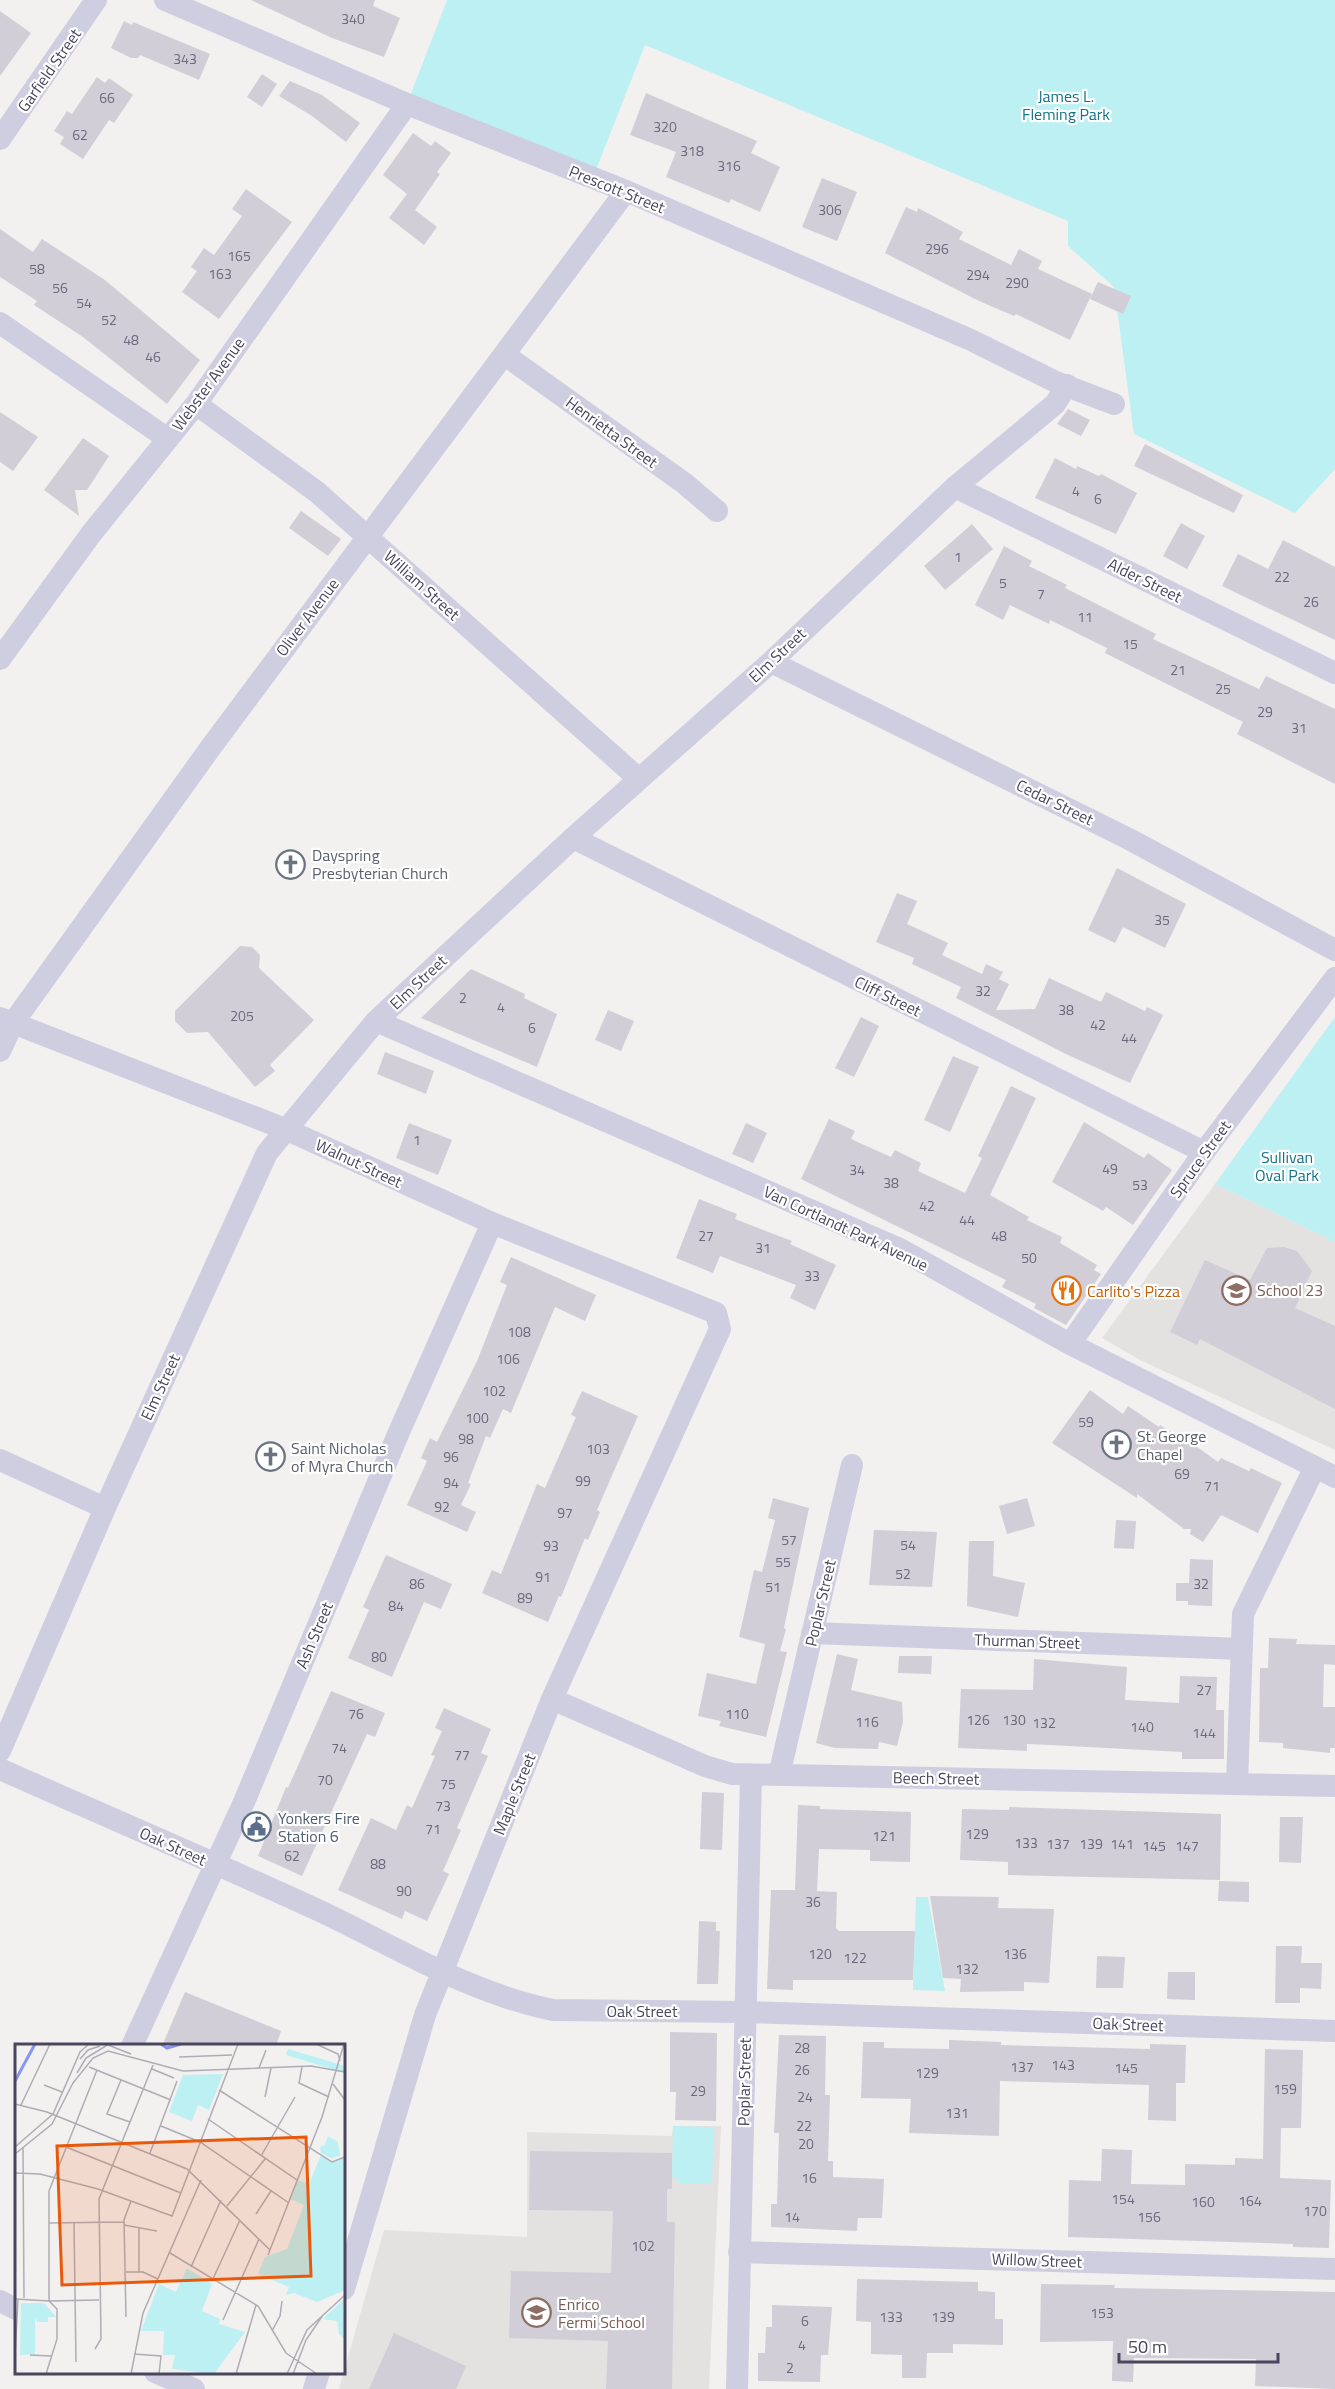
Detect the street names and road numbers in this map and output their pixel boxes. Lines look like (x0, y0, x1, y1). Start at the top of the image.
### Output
street label: Garfield Street (11, 23, 87, 117)
street label: Prescott Street (565, 159, 669, 219)
street label: Webster Avenue (166, 332, 250, 436)
street label: Henrietta Street (561, 390, 663, 474)
street label: William Street (379, 544, 466, 626)
street label: Alder Street (1104, 552, 1187, 609)
street label: Oliver Avenue (270, 573, 344, 661)
street label: Elm Street (743, 622, 811, 688)
street label: Cedar Street (1012, 773, 1098, 831)
street label: Elm Street (384, 949, 452, 1015)
street label: Cliff Street (851, 970, 926, 1023)
street label: Spruce Street (1164, 1115, 1237, 1203)
street label: Walnut Street (312, 1132, 407, 1194)
street label: Van Cortlandt Park Avenue (760, 1179, 932, 1277)
street label: Elm Street (134, 1350, 186, 1424)
street label: Poplar Street (798, 1557, 842, 1649)
street label: Ash Street (289, 1598, 339, 1672)
street label: Thurman Street (974, 1627, 1081, 1655)
street label: Maple Street (487, 1749, 541, 1839)
street label: Beech Street (893, 1765, 980, 1791)
street label: Oak Street (136, 1821, 211, 1872)
street label: Oak Street (606, 1999, 678, 2023)
street label: Oak Street (1092, 2011, 1164, 2037)
street label: Poplar Street (731, 2037, 757, 2126)
street label: Willow Street (991, 2246, 1083, 2274)

